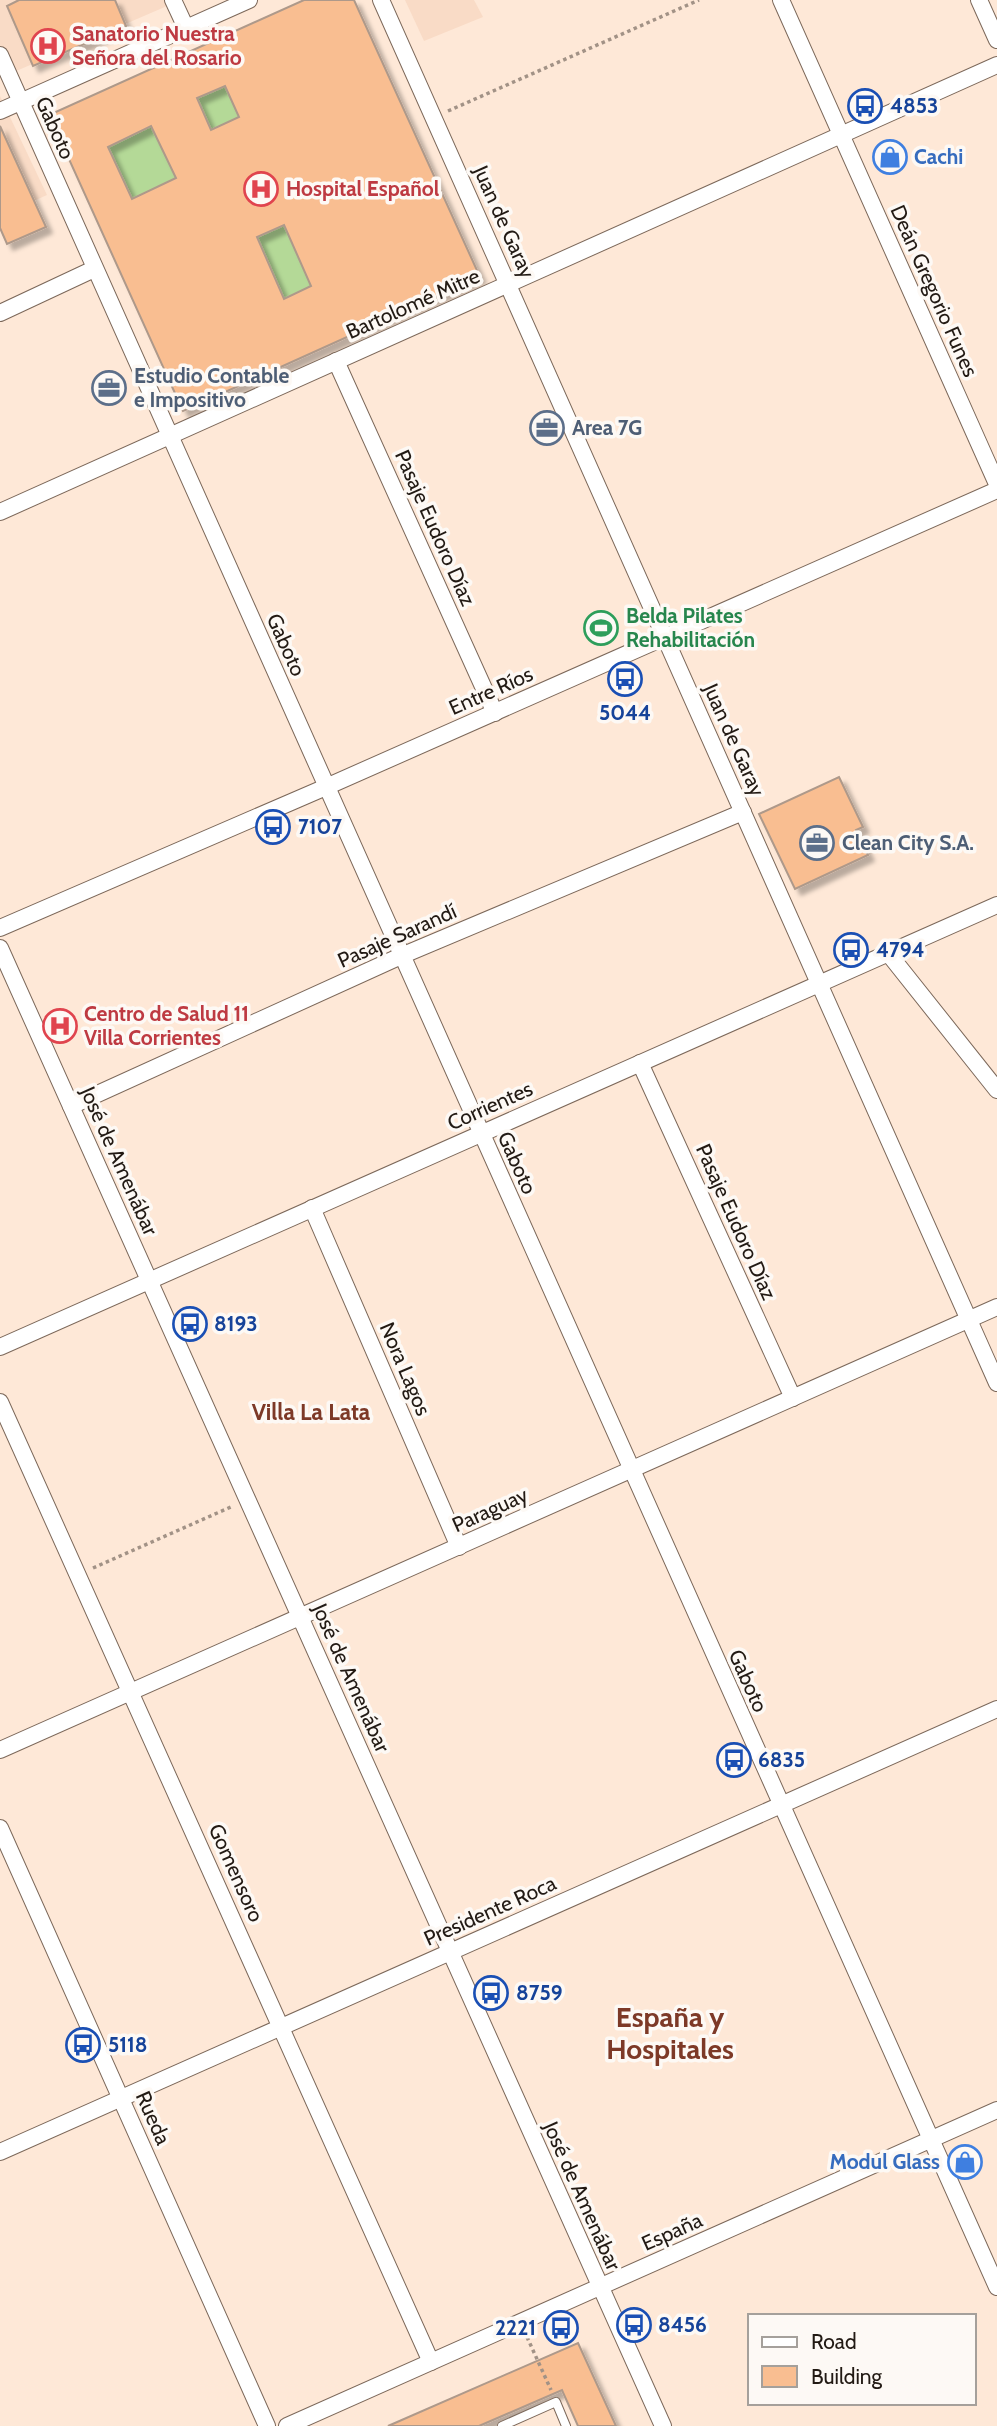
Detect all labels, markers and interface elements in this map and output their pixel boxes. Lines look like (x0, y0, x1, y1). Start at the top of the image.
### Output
place label: Sanatorio Nuestra Señora del Rosario (72, 21, 242, 70)
hospital icon: Sanatorio Nuestra Señora del Rosario (29, 27, 67, 65)
bus stop icon: 4853 (846, 87, 884, 125)
street label: Gaboto (31, 93, 80, 163)
place label: 4853 (890, 93, 938, 118)
shop icon: Cachi (871, 138, 909, 176)
place label: Cachi (914, 144, 963, 169)
street label: Juan de Garay (468, 161, 541, 282)
hospital icon: Hospital Español (242, 170, 280, 208)
place label: Hospital Español (286, 176, 440, 201)
street label: Deán Gregorio Funes (885, 201, 984, 381)
street label: Bartolomé Mitre (342, 263, 484, 344)
place label: Estudio Contable e Impositivo (134, 363, 289, 412)
office icon: Estudio Contable e Impositivo (90, 369, 128, 407)
office icon: Area 7G (528, 409, 566, 447)
place label: Area 7G (572, 415, 642, 440)
street label: Pasaje Eudoro Díaz (389, 446, 481, 610)
place label: Belda Pilates Rehabilitación (626, 603, 755, 652)
sports icon: Belda Pilates Rehabilitación (582, 609, 620, 647)
street label: Gaboto (262, 610, 311, 680)
bus stop icon: 5044 (606, 660, 644, 698)
street label: Entre Ríos (445, 661, 537, 720)
street label: Juan de Garay (698, 679, 771, 800)
place label: 5044 (599, 700, 651, 725)
bus stop icon: 7107 (254, 808, 292, 846)
place label: 7107 (298, 814, 342, 839)
office icon: Clean City S.A. (798, 824, 836, 862)
place label: Clean City S.A. (842, 830, 974, 855)
street label: Pasaje Sarandí (334, 898, 461, 974)
bus stop icon: 4794 (832, 931, 870, 969)
place label: 4794 (876, 937, 925, 962)
place label: Centro de Salud 11 Villa Corrientes (84, 1001, 249, 1050)
hospital icon: Centro de Salud 11 Villa Corrientes (41, 1007, 79, 1045)
street label: Corrientes (443, 1076, 537, 1135)
street label: José de Amenábar (75, 1082, 164, 1239)
street label: Gaboto (493, 1128, 542, 1198)
street label: Pasaje Eudoro Díaz (690, 1140, 782, 1304)
bus stop icon: 8193 (171, 1305, 209, 1343)
place label: 8193 (214, 1311, 258, 1336)
street label: Nora Lagos (375, 1319, 436, 1419)
district label: Villa La Lata (252, 1398, 371, 1426)
street label: Paraguay (448, 1482, 532, 1537)
street label: José de Amenábar (307, 1599, 396, 1756)
street label: Gaboto (724, 1646, 773, 1716)
bus stop icon: 6835 (715, 1741, 753, 1779)
place label: 6835 (758, 1747, 805, 1772)
street label: Gomensoro (204, 1820, 269, 1926)
street label: Presidente Roca (420, 1870, 560, 1951)
bus stop icon: 8759 (472, 1974, 510, 2012)
place label: 8759 (516, 1980, 562, 2005)
district label: España y Hospitales (606, 2000, 734, 2066)
bus stop icon: 5118 (64, 2026, 102, 2064)
place label: 5118 (108, 2032, 147, 2057)
street label: Rueda (131, 2087, 176, 2148)
street label: José de Amenábar (538, 2117, 627, 2274)
shop icon: Modul Glass (946, 2143, 984, 2181)
place label: Modul Glass (829, 2149, 940, 2174)
street label: España (638, 2207, 706, 2256)
bus stop icon: 8456 (615, 2306, 653, 2344)
bus stop icon: 2221 (542, 2309, 580, 2347)
place label: 8456 (658, 2312, 707, 2337)
legend (748, 2314, 976, 2405)
place label: 2221 (495, 2315, 536, 2340)
text: Road (811, 2329, 857, 2354)
text: Building (811, 2364, 883, 2389)

